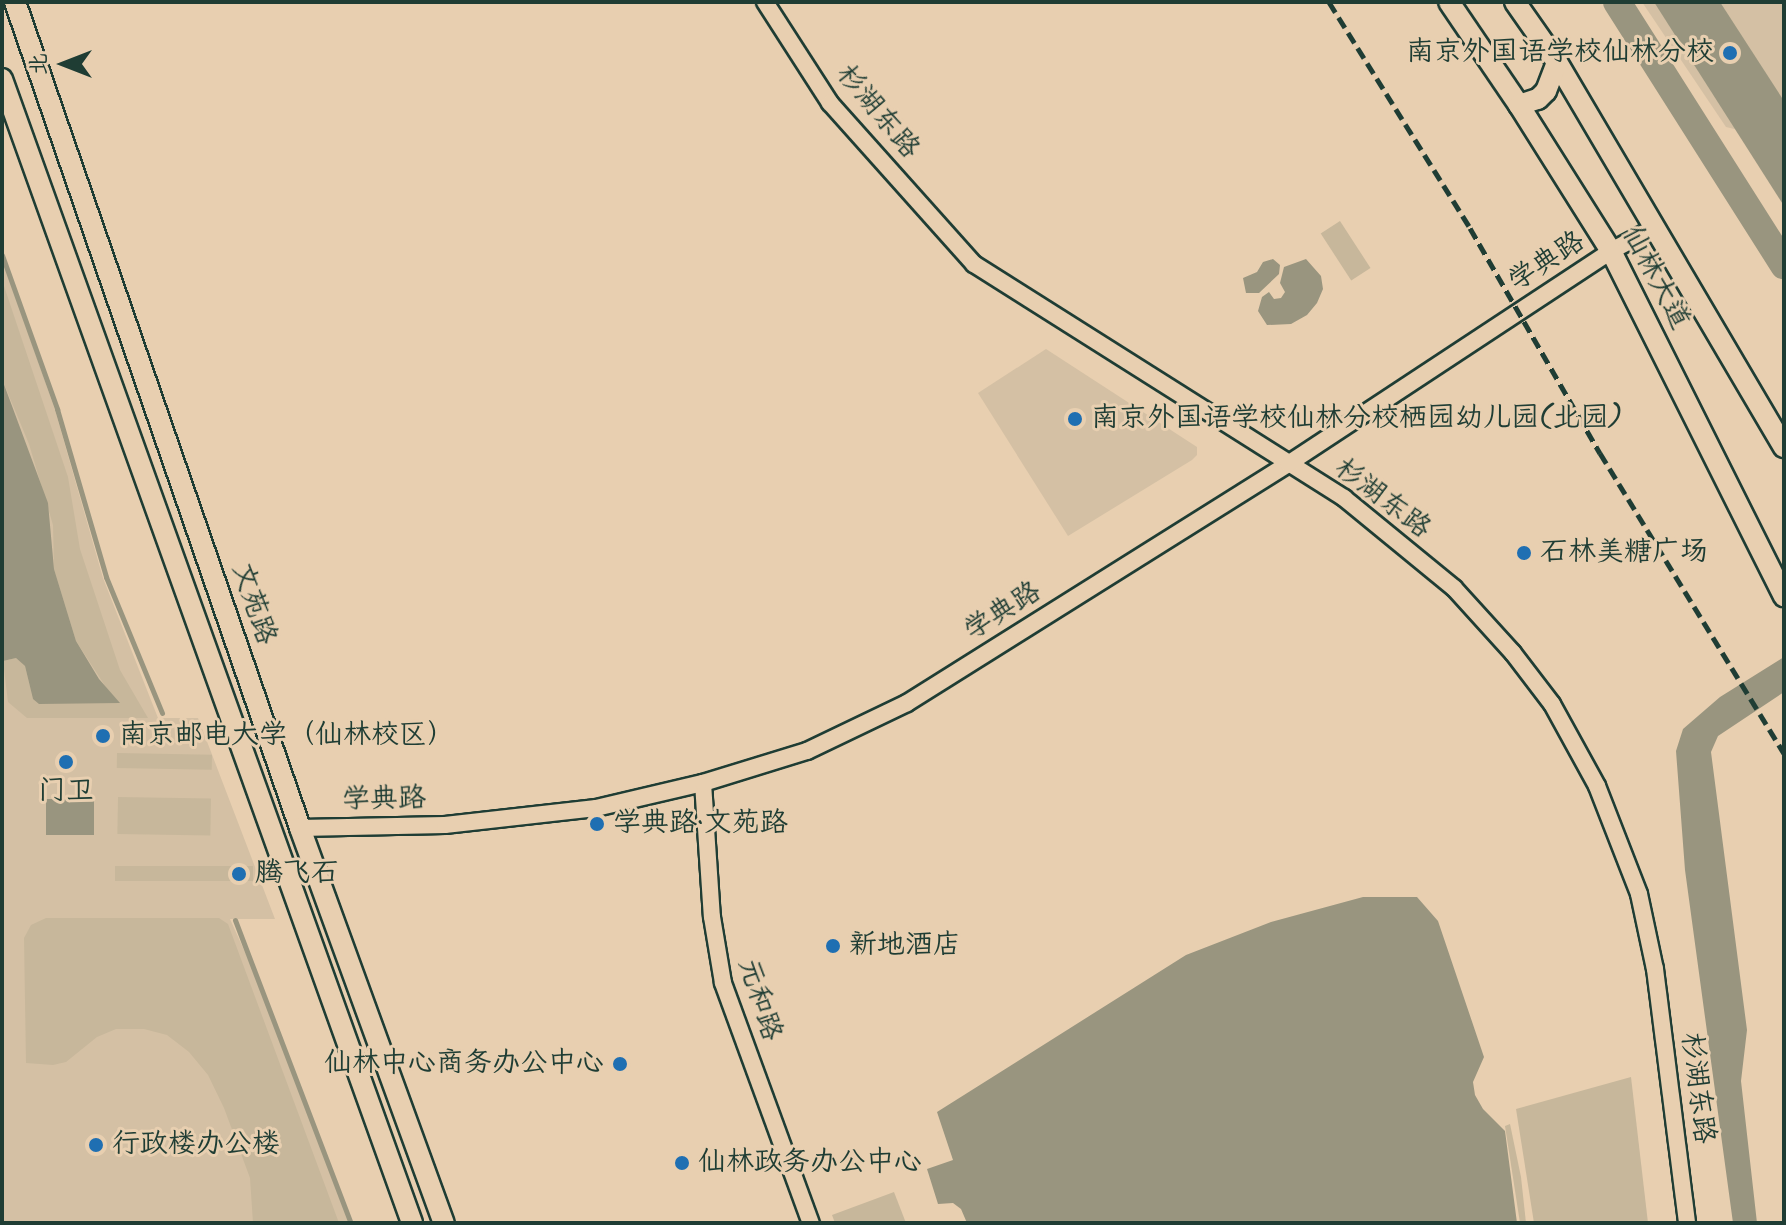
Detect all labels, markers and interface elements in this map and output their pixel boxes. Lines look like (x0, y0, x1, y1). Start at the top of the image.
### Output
north arrow (24, 24, 104, 104)
place label: 南京外国语学校仙林分校 (1406, 36, 1714, 70)
marker: 南京外国语学校仙林分校 (1721, 44, 1739, 62)
text: 北 (22, 53, 57, 75)
street label: 杉湖东路 (828, 58, 926, 166)
street label: 仙林大道 (1614, 221, 1696, 335)
street label: 学典路 (1503, 225, 1591, 299)
place label: 南京外国语学校仙林分校栖园幼儿园(北园) (1091, 402, 1623, 436)
marker: 南京外国语学校仙林分校栖园幼儿园(北园) (1066, 410, 1084, 428)
street label: 杉湖东路 (1327, 452, 1437, 546)
place label: 石林美糖广场 (1540, 536, 1708, 570)
marker: 石林美糖广场 (1515, 544, 1533, 562)
street label: 文苑路 (223, 559, 283, 649)
street label: 学典路 (958, 575, 1048, 649)
place label: 南京邮电大学（仙林校区） (119, 719, 455, 753)
marker: 南京邮电大学（仙林校区） (94, 727, 112, 745)
marker: 门卫 (57, 753, 75, 771)
place label: 门卫 (38, 775, 94, 809)
street label: 学典路 (342, 782, 426, 818)
place label: 学典路·文苑路 (613, 807, 788, 841)
marker: 学典路·文苑路 (588, 815, 606, 833)
place label: 腾飞石 (255, 857, 339, 891)
marker: 腾飞石 (230, 865, 248, 883)
place label: 新地酒店 (849, 929, 961, 963)
marker: 新地酒店 (824, 937, 842, 955)
street label: 元和路 (730, 955, 788, 1045)
street label: 杉湖东路 (1674, 1030, 1720, 1146)
place label: 仙林中心商务办公中心 (324, 1047, 604, 1081)
marker: 仙林中心商务办公中心 (611, 1055, 629, 1073)
place label: 行政楼办公楼 (112, 1128, 280, 1162)
marker: 行政楼办公楼 (87, 1136, 105, 1154)
place label: 仙林政务办公中心 (698, 1146, 922, 1180)
marker: 仙林政务办公中心 (673, 1154, 691, 1172)

